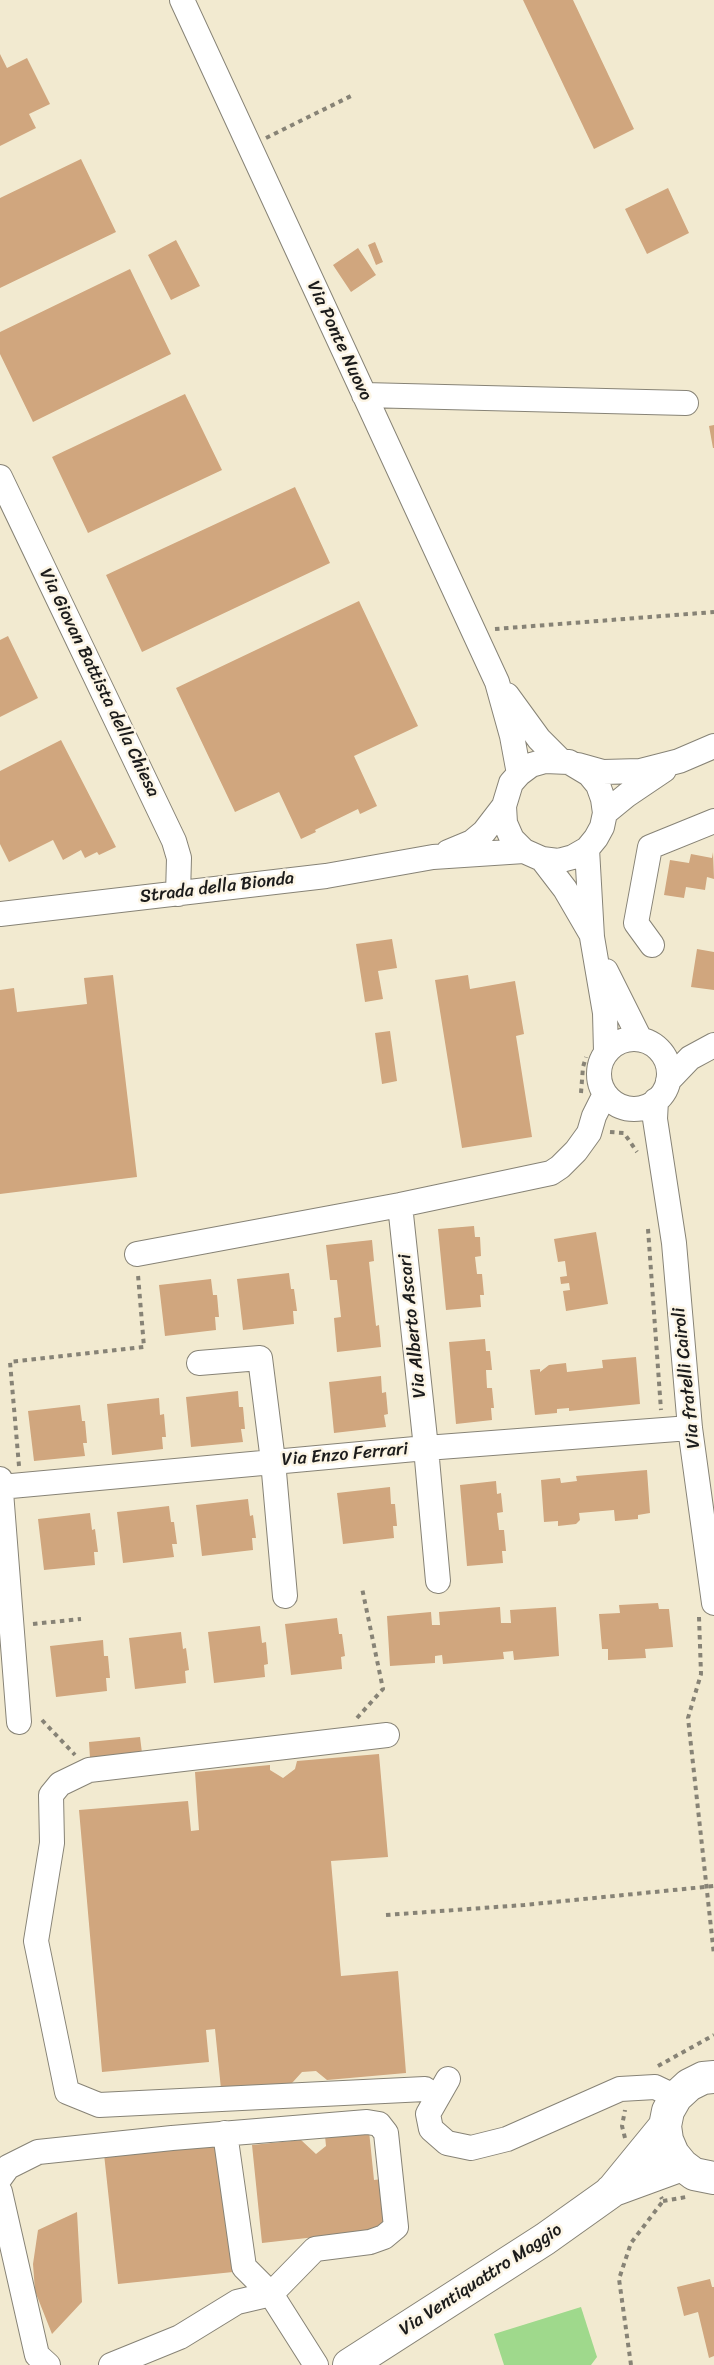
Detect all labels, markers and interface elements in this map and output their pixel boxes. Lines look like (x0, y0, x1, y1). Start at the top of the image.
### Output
street label: Via Ponte Nuovo (302, 278, 376, 404)
street label: Via Giovan Battista della Chiesa (34, 565, 164, 801)
street label: Strada della Bionda (139, 868, 295, 908)
street label: Via Alberto Ascari (395, 1253, 431, 1399)
street label: Via fratelli Cairoli (669, 1306, 705, 1450)
street label: Via Enzo Ferrari (281, 1439, 409, 1471)
street label: Via Ventiquattro Maggio (396, 2219, 566, 2341)

